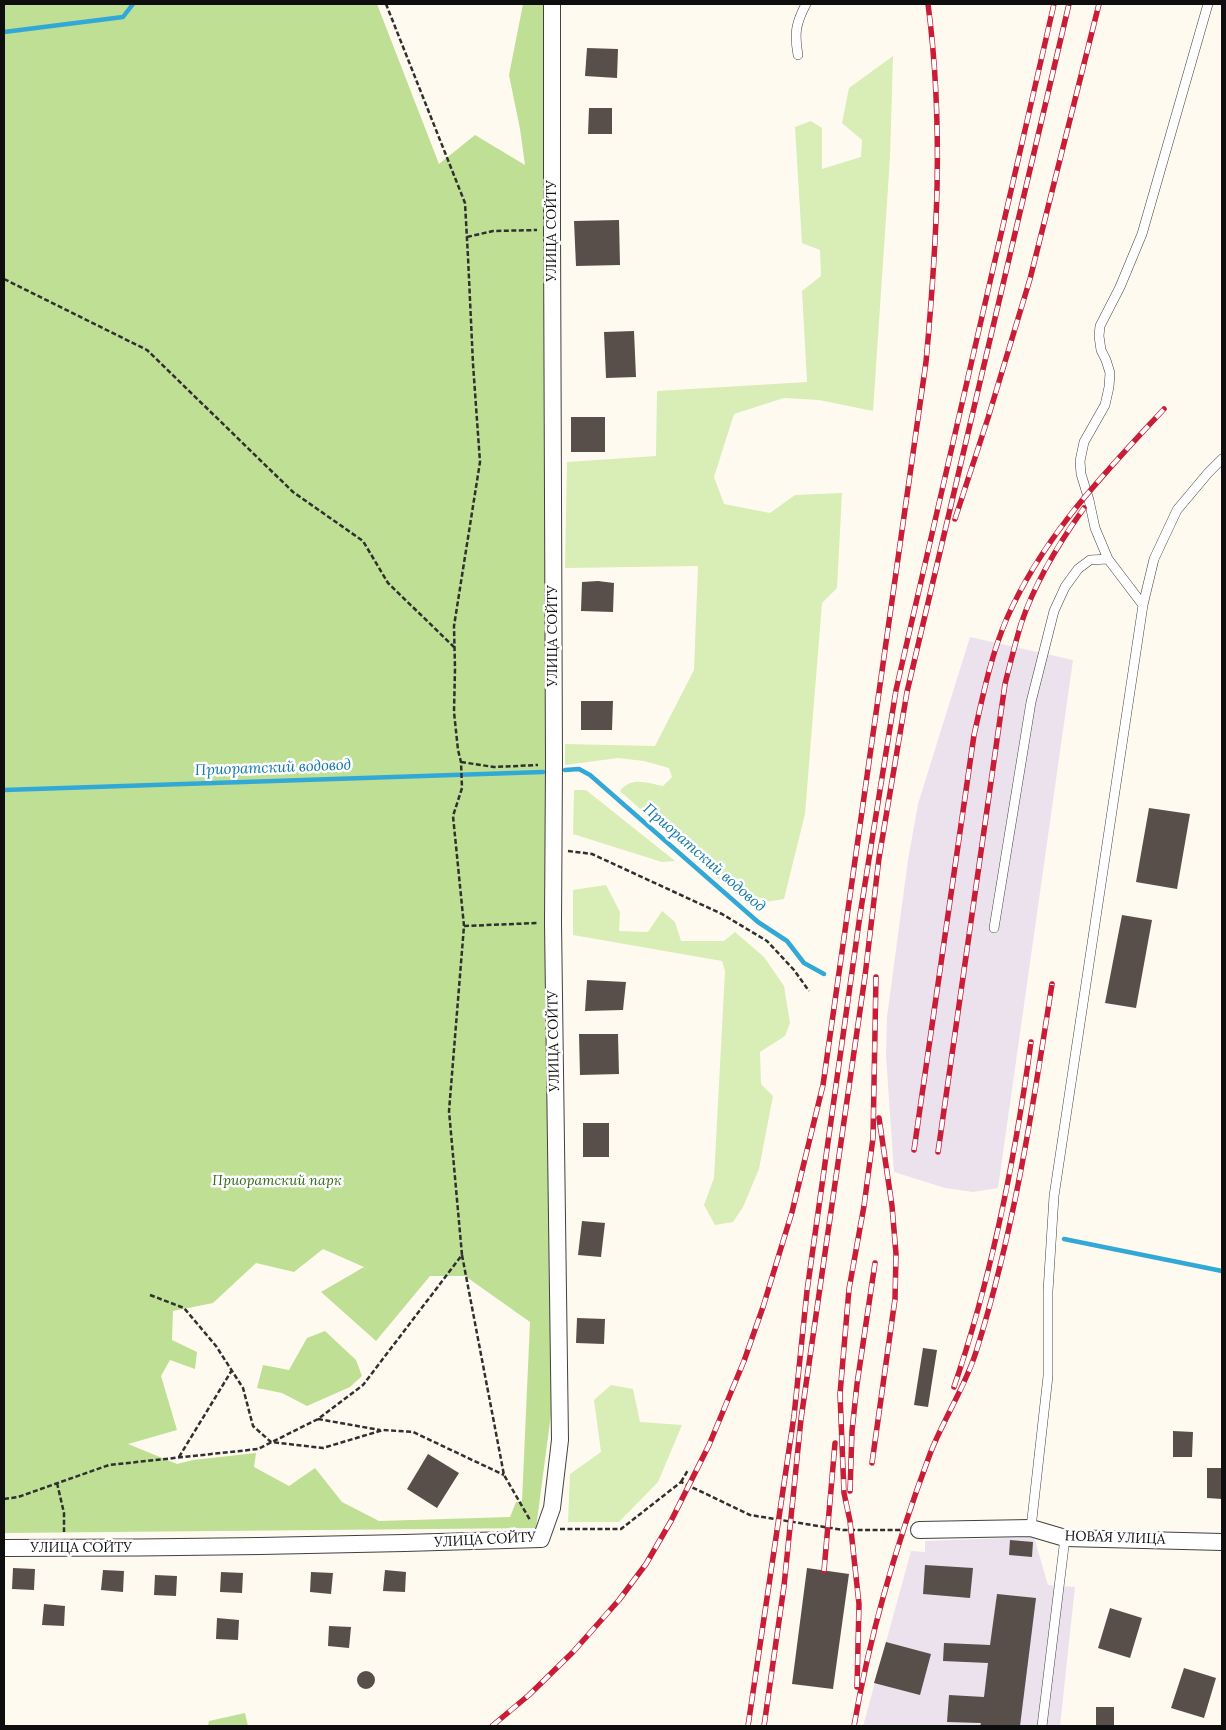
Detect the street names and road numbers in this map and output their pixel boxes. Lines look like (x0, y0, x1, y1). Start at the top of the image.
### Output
street label: УЛИЦА СОЙТУ (544, 180, 560, 282)
street label: УЛИЦА СОЙТУ (545, 585, 561, 687)
street label: УЛИЦА СОЙТУ (545, 990, 563, 1092)
street label: НОВАЯ УЛИЦА (1064, 1528, 1166, 1548)
street label: УЛИЦА СОЙТУ (434, 1529, 536, 1551)
street label: УЛИЦА СОЙТУ (30, 1540, 132, 1556)

